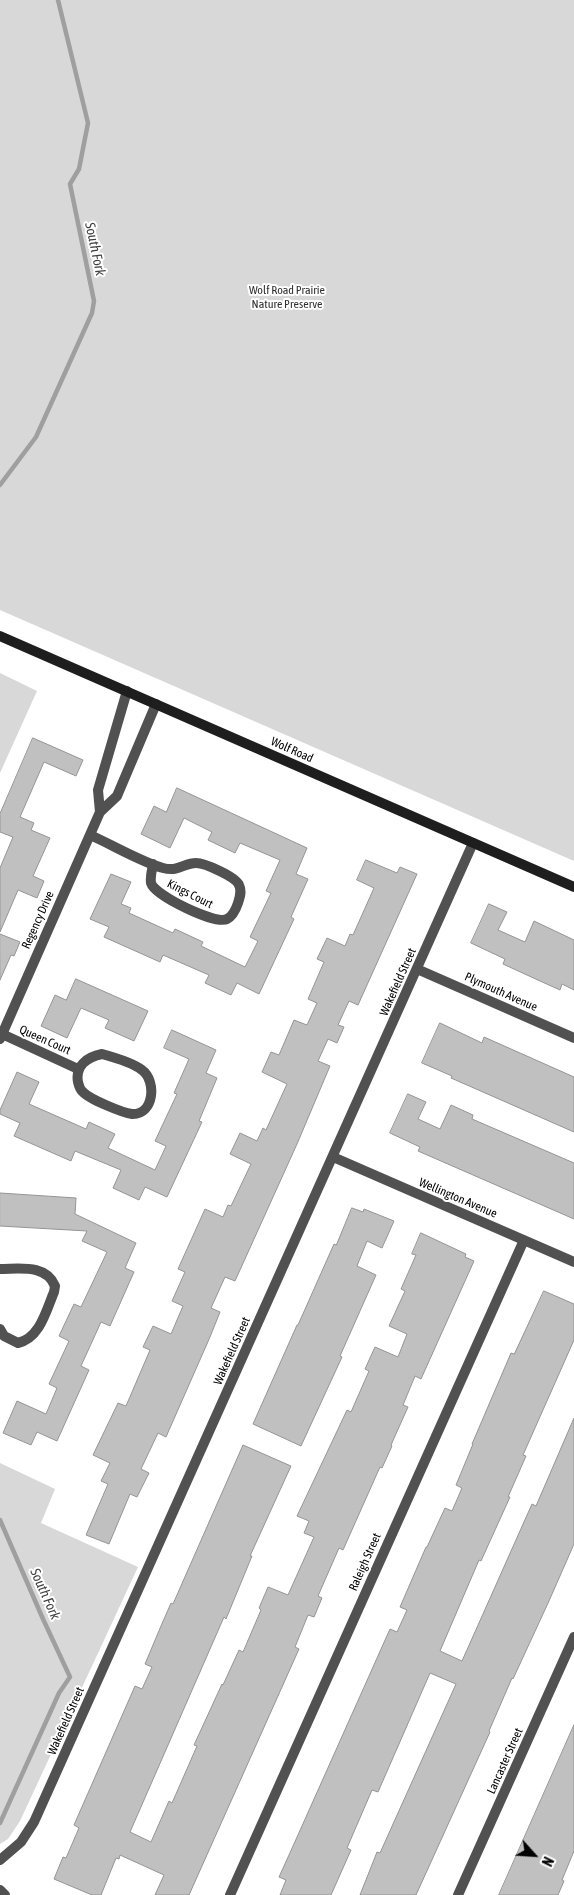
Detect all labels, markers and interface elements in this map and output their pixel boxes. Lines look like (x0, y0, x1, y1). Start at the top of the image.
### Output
water label: South Fork (81, 221, 109, 277)
park label: Wolf Road Prairie Nature Preserve (249, 283, 325, 311)
street label: Wolf Road (269, 734, 315, 766)
street label: Kings Court (165, 876, 215, 912)
street label: Regency Drive (19, 889, 57, 951)
street label: Wakefield Street (377, 946, 419, 1018)
street label: Plymouth Avenue (462, 970, 540, 1014)
street label: Queen Court (17, 1022, 73, 1058)
street label: Wellington Avenue (417, 1175, 499, 1221)
street label: Wakefield Street (211, 1315, 253, 1387)
street label: Raleigh Street (346, 1531, 384, 1593)
water label: South Fork (26, 1566, 64, 1622)
street label: Wakefield Street (45, 1685, 87, 1757)
street label: Lancaster Street (484, 1726, 526, 1796)
north arrow (509, 1830, 559, 1880)
text: N (538, 1854, 556, 1869)

